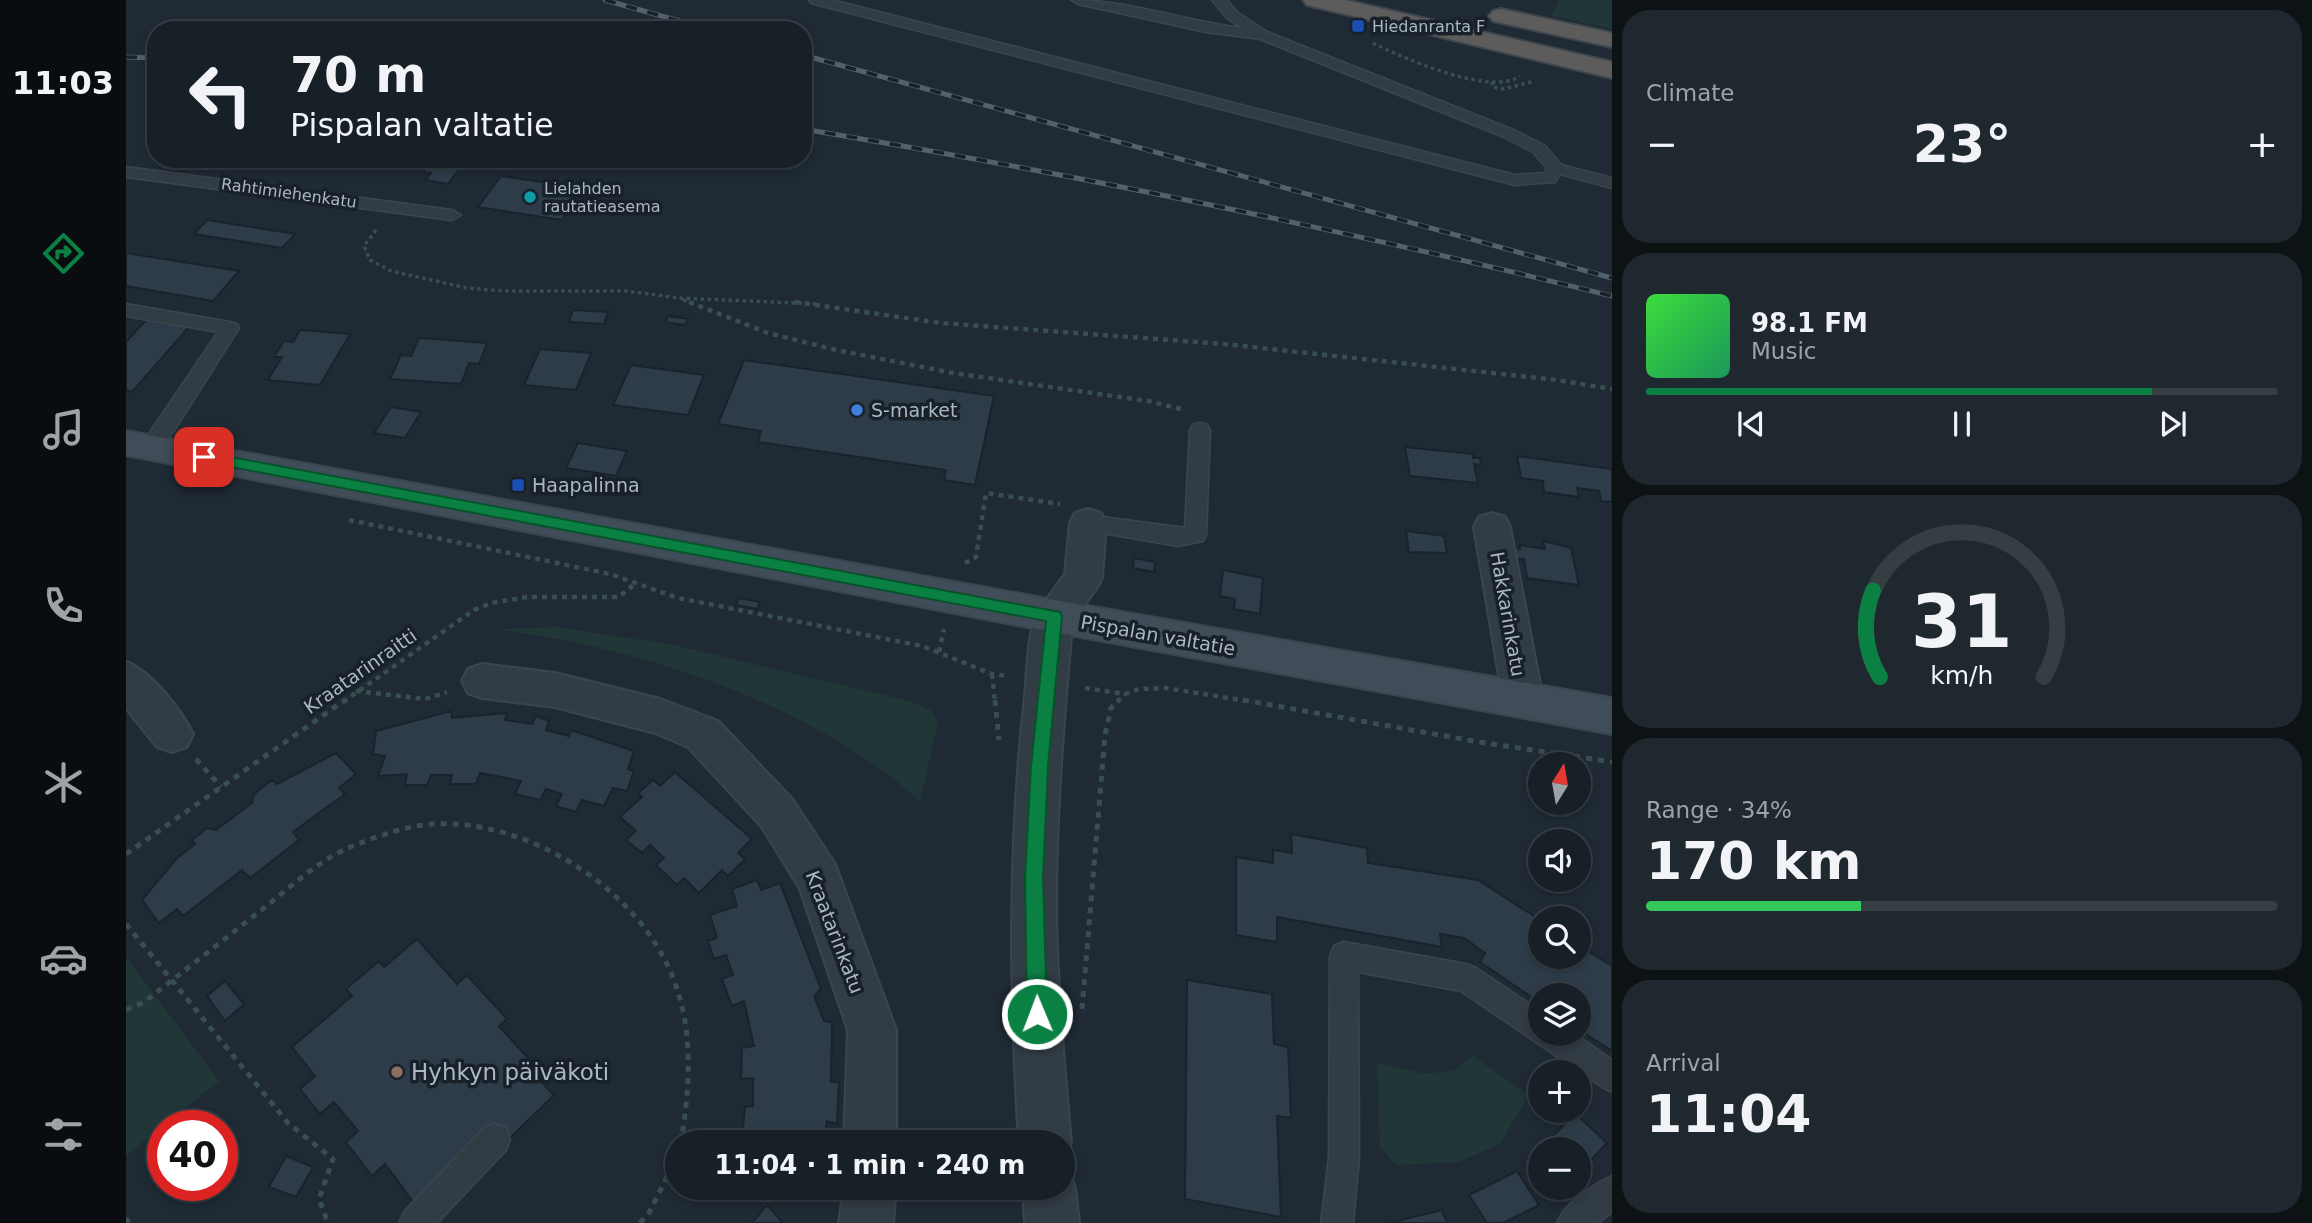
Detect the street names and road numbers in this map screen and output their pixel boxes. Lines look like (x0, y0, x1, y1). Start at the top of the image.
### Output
street label: Rahtimiehenkatu (220, 174, 358, 212)
street label: Hakkarinkatu (1486, 550, 1530, 678)
street label: Pispalan valtatie (1079, 611, 1237, 659)
street label: Kraatarinraitti (299, 624, 421, 718)
street label: Kraatarinkatu (802, 868, 868, 996)

